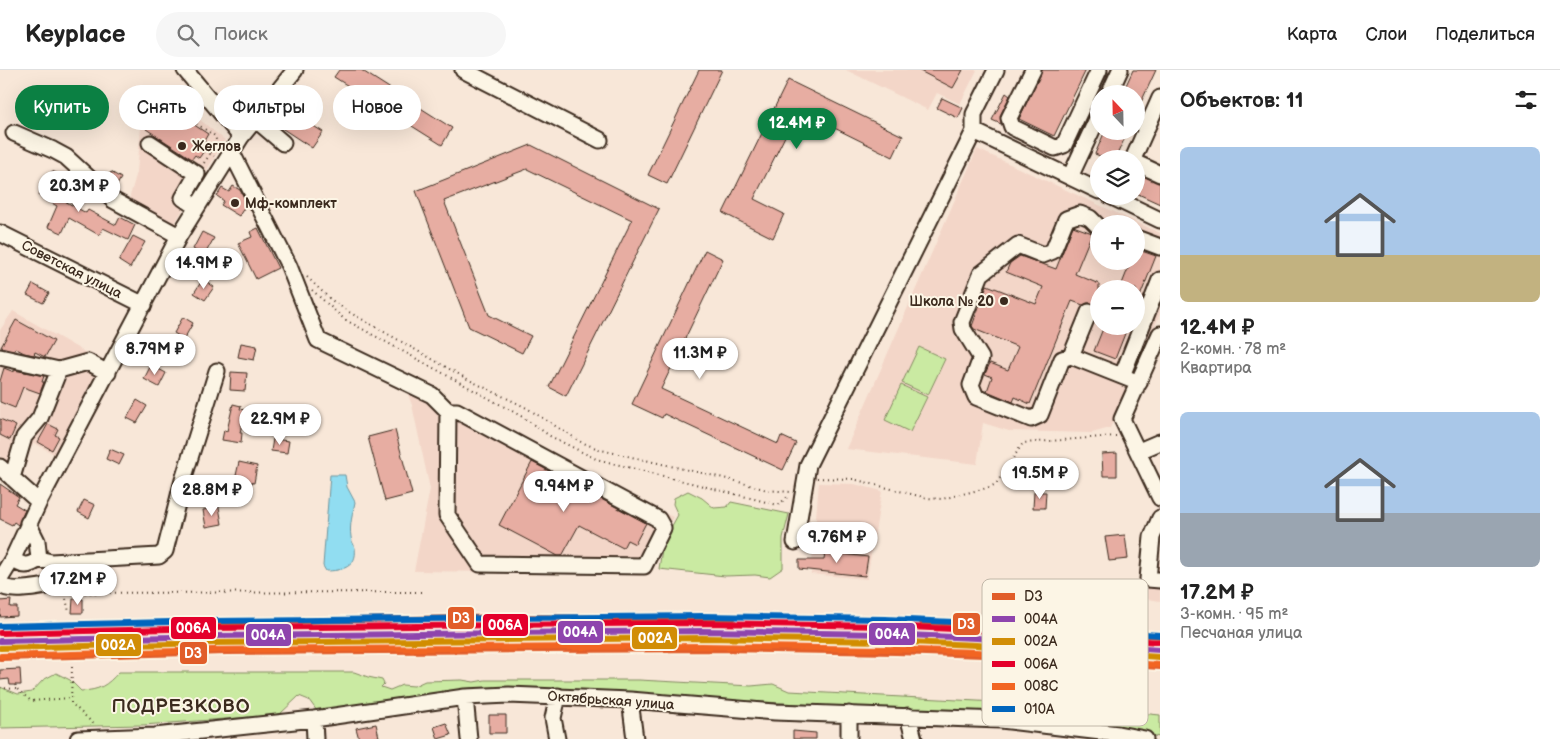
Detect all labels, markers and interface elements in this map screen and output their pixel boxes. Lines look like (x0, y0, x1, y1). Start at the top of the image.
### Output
search box (156, 12, 506, 57)
text: Keyplace (25, 20, 126, 49)
icon: search (174, 21, 202, 49)
text: Поиск (214, 23, 268, 46)
text: Карта (1287, 24, 1337, 45)
text: Слои (1365, 24, 1407, 45)
text: Поделиться (1435, 24, 1535, 45)
chip: Купить (15, 85, 109, 130)
chip: Снять (119, 85, 204, 130)
chip: Фильтры (214, 85, 323, 130)
chip: Новое (333, 85, 421, 130)
north arrow (1090, 85, 1145, 140)
map controls (1090, 85, 1145, 335)
icon: filters (1512, 86, 1540, 114)
text: Объектов: 11 (1180, 88, 1304, 113)
pin: 12.4M ₽ (751, 108, 843, 150)
text: 12.4M ₽ (769, 114, 825, 133)
place label: Жеглов (192, 138, 241, 155)
marker: Жеглов (176, 140, 188, 152)
button: layers (1090, 150, 1145, 205)
pin: 20.3M ₽ (33, 170, 125, 213)
text: 20.3M ₽ (49, 177, 109, 196)
icon: home (1315, 180, 1405, 270)
place label: Мф-комплект (245, 195, 337, 212)
marker: Мф-комплект (229, 197, 241, 209)
button: + (1090, 215, 1145, 270)
street label: Советская улица (19, 237, 126, 302)
pin: 14.9M ₽ (158, 248, 250, 290)
text: 14.9M ₽ (176, 254, 232, 273)
button: − (1090, 280, 1145, 335)
place label: Школа № 20 (909, 293, 994, 310)
marker: Школа № 20 (998, 295, 1010, 307)
text: 12.4M ₽ (1180, 315, 1254, 340)
pin: 8.79M ₽ (109, 334, 201, 376)
pin: 11.3M ₽ (654, 338, 746, 380)
text: 8.79M ₽ (126, 340, 184, 359)
text: 2-комн. · 78 m² (1180, 340, 1286, 359)
text: 11.3M ₽ (673, 344, 727, 363)
text: Квартира (1180, 359, 1252, 378)
pin: 22.9M ₽ (234, 404, 326, 446)
text: 22.9M ₽ (250, 410, 310, 429)
icon: home (1315, 445, 1405, 535)
pin: 19.5M ₽ (994, 458, 1086, 500)
text: 19.5M ₽ (1012, 464, 1068, 483)
pin: 9.94M ₽ (518, 470, 610, 513)
pin: 28.8M ₽ (166, 474, 258, 517)
text: 9.94M ₽ (534, 477, 594, 496)
text: 28.8M ₽ (182, 481, 242, 500)
pin: 9.76M ₽ (791, 522, 883, 564)
text: 9.76M ₽ (808, 528, 866, 547)
pin: 17.2M ₽ (32, 564, 124, 606)
text: 17.2M ₽ (50, 570, 106, 589)
legend (982, 579, 1148, 726)
text: 17.2M ₽ (1180, 580, 1254, 605)
text: D3 (1024, 588, 1043, 605)
text: 3-комн. · 95 m² (1180, 605, 1288, 624)
line badge: D3 (447, 606, 475, 630)
text: D3 (452, 610, 470, 627)
text: 004А (1024, 611, 1058, 628)
line badge: D3 (952, 612, 981, 636)
line badge: 006А (482, 613, 529, 637)
line badge: 006А (170, 616, 217, 640)
text: D3 (957, 616, 975, 633)
text: 006А (488, 617, 523, 634)
text: 006А (176, 620, 211, 637)
line badge: 004А (557, 620, 604, 644)
line badge: 004А (868, 622, 916, 646)
line badge: 004А (245, 623, 292, 647)
text: 004А (563, 624, 597, 641)
text: Песчаная улица (1180, 624, 1302, 643)
line badge: 002А (631, 626, 678, 650)
text: 004А (875, 626, 909, 643)
text: 004А (251, 627, 285, 644)
text: 002А (638, 630, 673, 647)
line badge: 002А (95, 633, 142, 657)
text: 002А (1024, 633, 1058, 650)
text: 002А (101, 637, 136, 654)
line badge: D3 (179, 641, 208, 665)
text: D3 (184, 645, 202, 662)
text: 006А (1024, 656, 1058, 673)
text: 008С (1024, 678, 1059, 695)
street label: Октябрьская улица (547, 688, 676, 713)
district label: ПОДРЕЗКОВО (111, 695, 251, 718)
text: 010А (1024, 701, 1055, 718)

